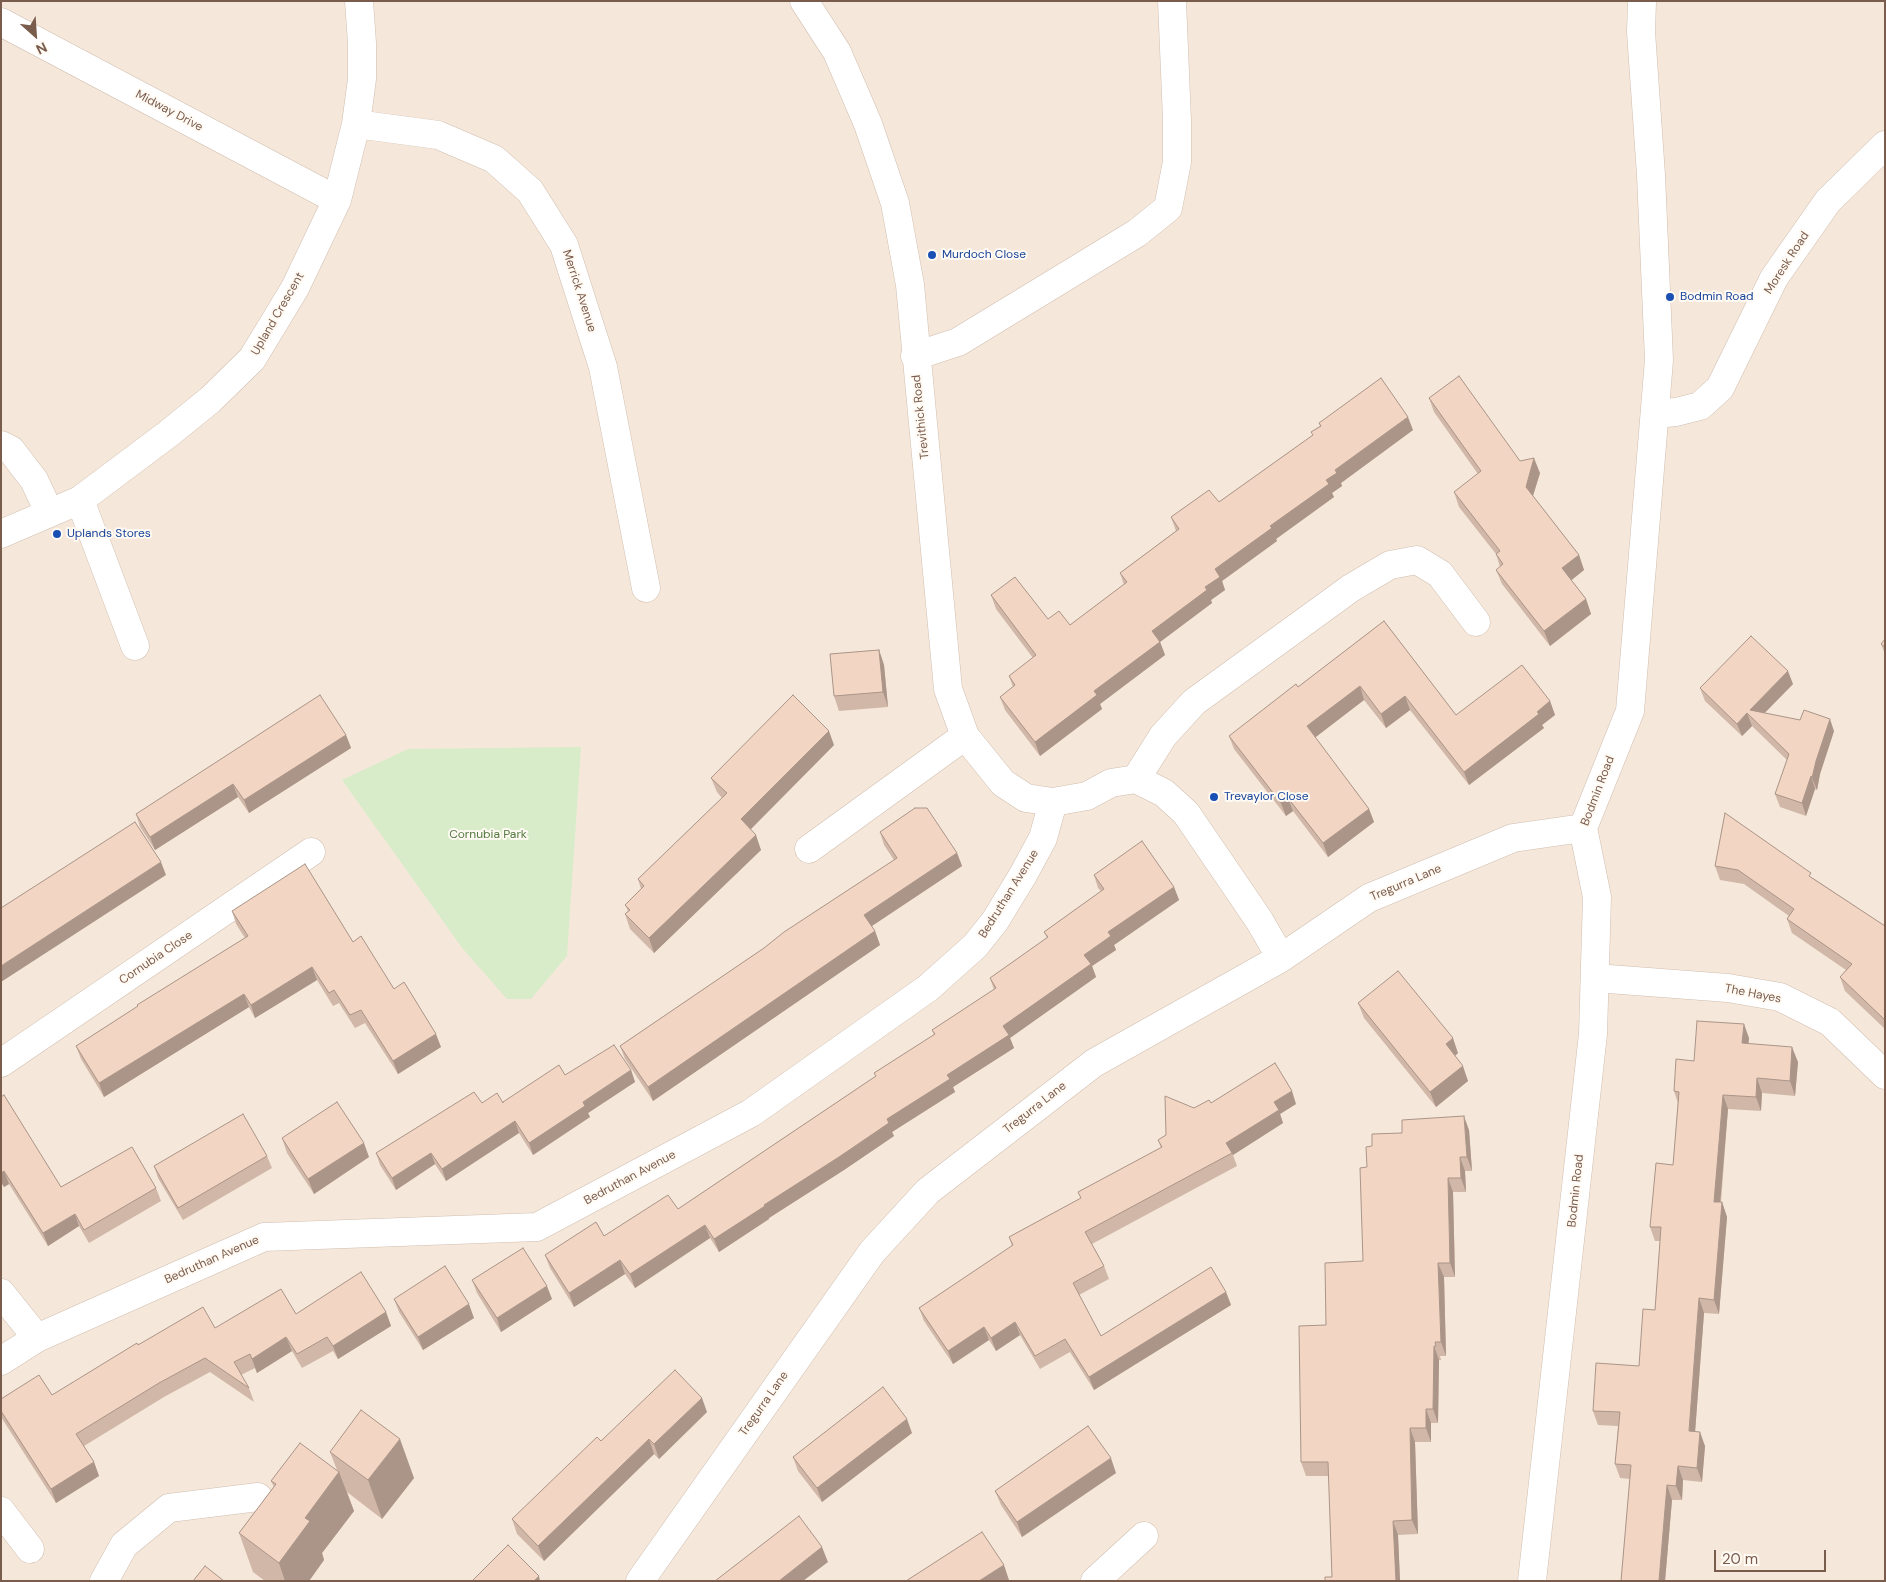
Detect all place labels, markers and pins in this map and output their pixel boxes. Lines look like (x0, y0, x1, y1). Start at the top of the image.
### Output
place label: Murdoch Close (942, 248, 1026, 262)
marker: Murdoch Close (926, 249, 938, 261)
place label: Bodmin Road (1680, 290, 1753, 304)
marker: Bodmin Road (1664, 291, 1676, 303)
place label: Uplands Stores (67, 527, 151, 541)
marker: Uplands Stores (51, 528, 63, 540)
place label: Trevaylor Close (1224, 790, 1309, 804)
marker: Trevaylor Close (1208, 791, 1220, 803)

